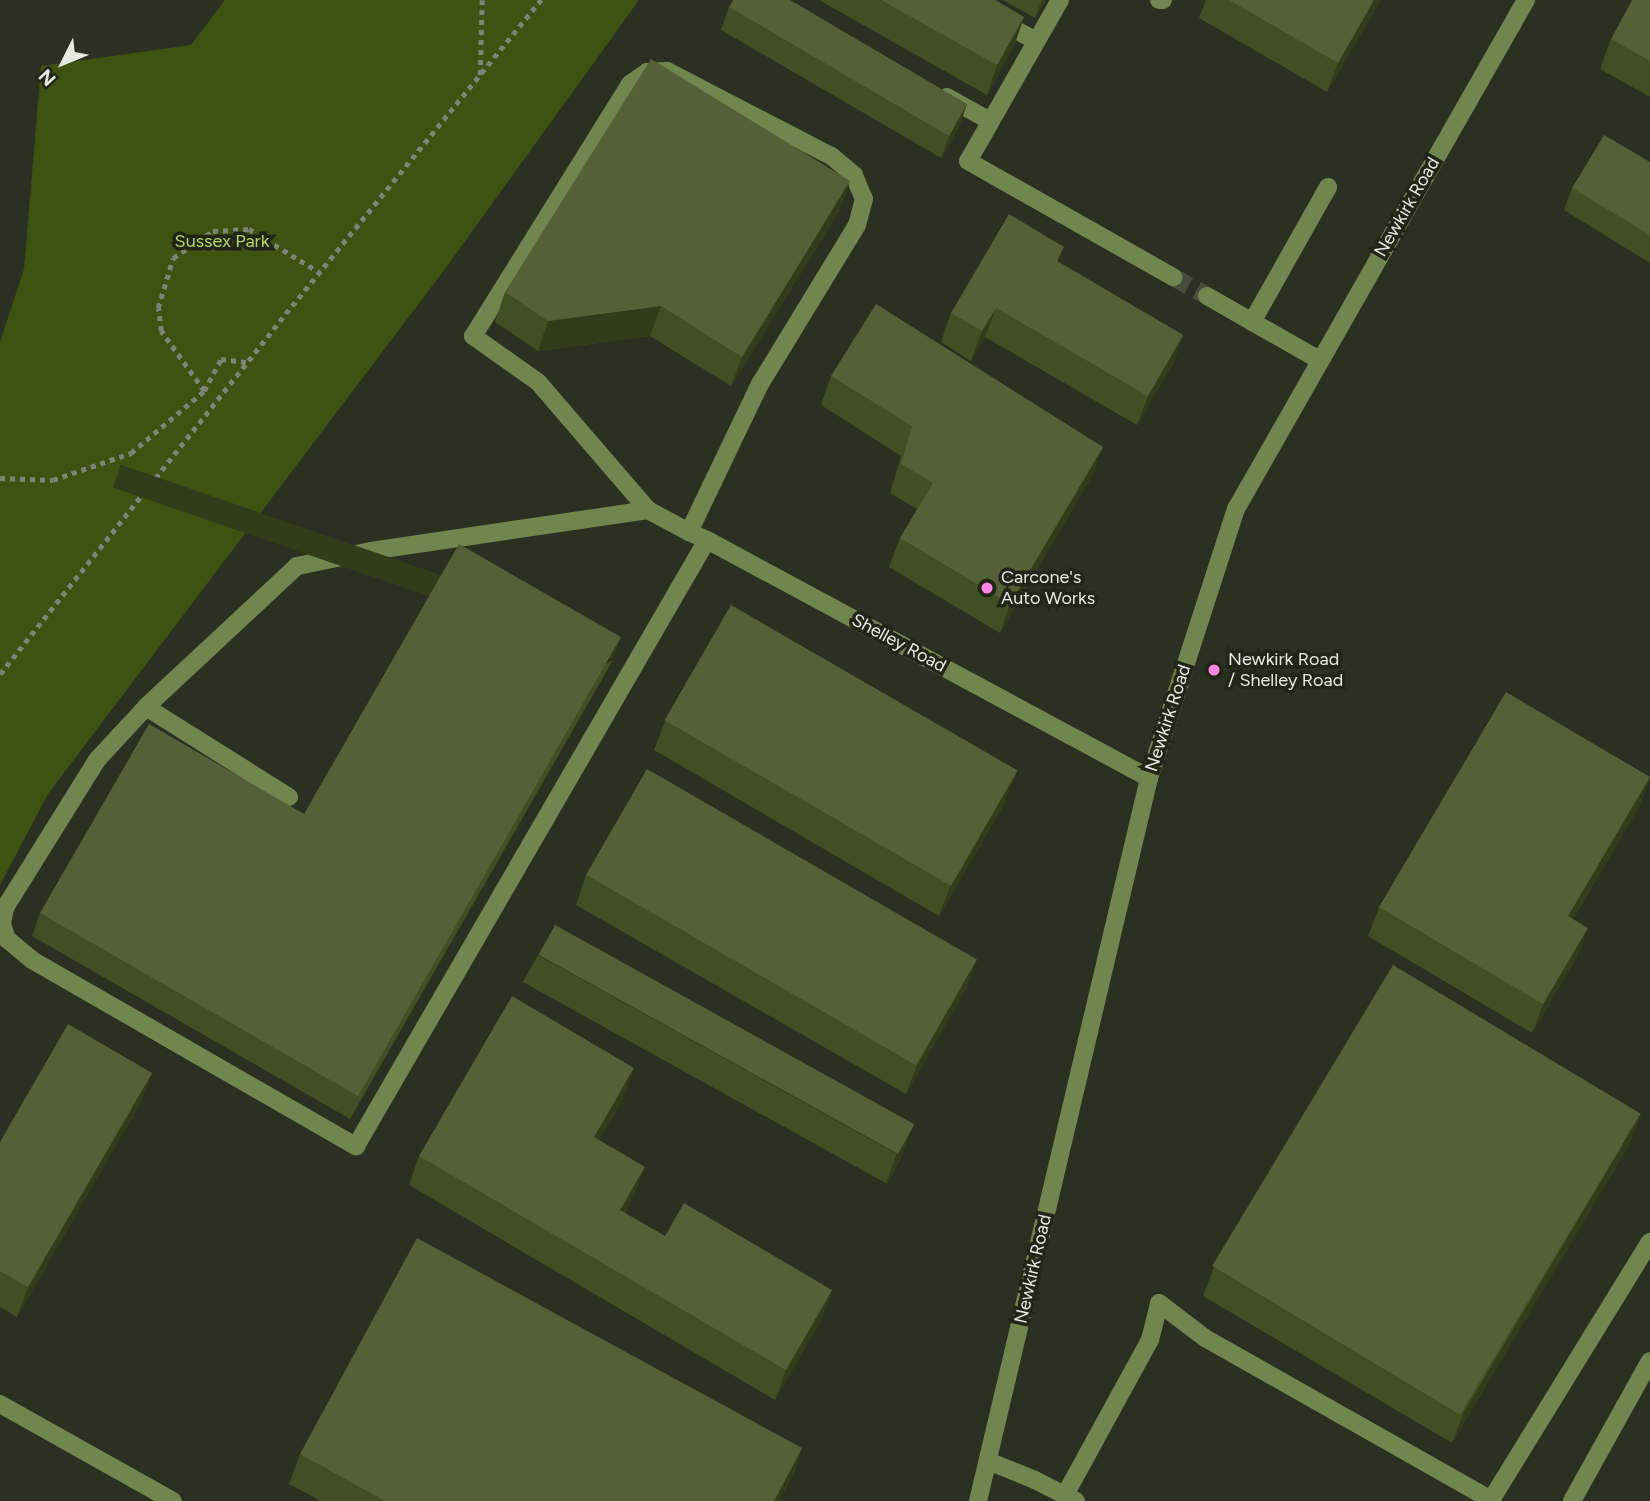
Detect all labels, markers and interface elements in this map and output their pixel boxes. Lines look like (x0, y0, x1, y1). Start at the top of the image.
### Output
north arrow (28, 28, 98, 98)
text: N (34, 64, 61, 91)
street label: Newkirk Road (1370, 153, 1444, 261)
park label: Sussex Park (175, 230, 269, 252)
place label: Carcone's Auto Works (1001, 567, 1095, 610)
marker: Carcone's Auto Works (979, 580, 995, 596)
street label: Shelley Road (848, 609, 950, 677)
place label: Newkirk Road / Shelley Road (1228, 649, 1343, 692)
street label: Newkirk Road (1141, 662, 1195, 774)
marker: Newkirk Road / Shelley Road (1206, 662, 1222, 678)
street label: Newkirk Road (1010, 1212, 1056, 1326)

